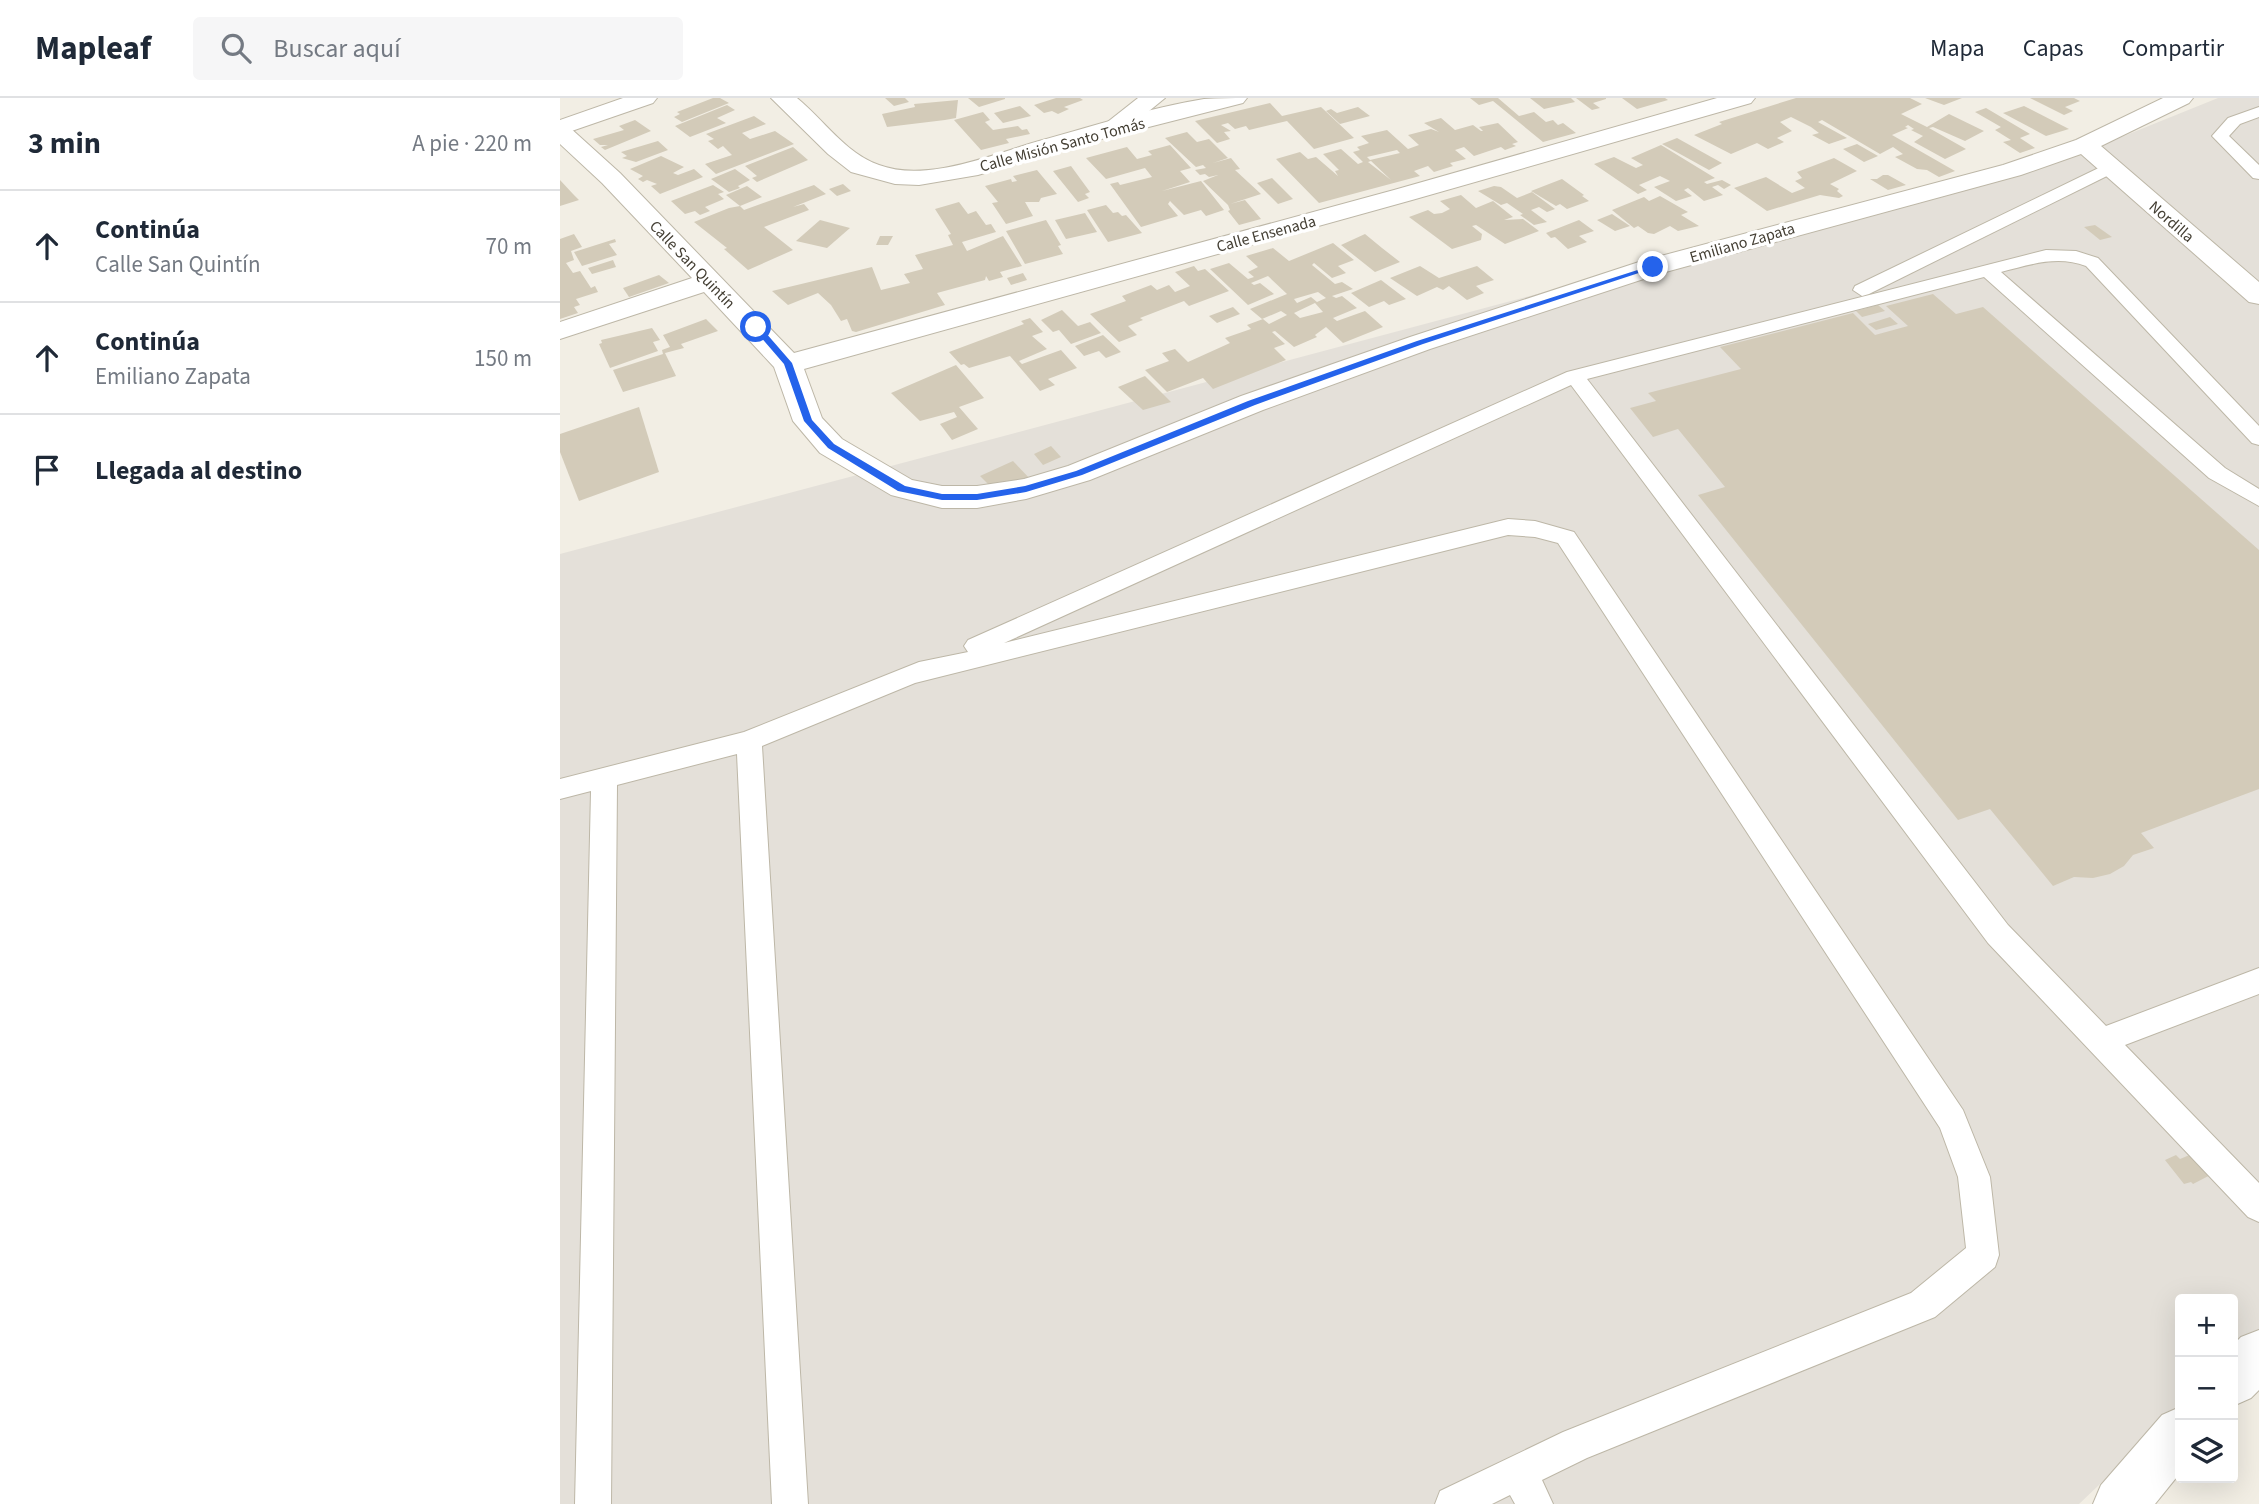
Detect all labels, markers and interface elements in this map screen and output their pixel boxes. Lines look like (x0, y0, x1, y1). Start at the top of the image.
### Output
search box (193, 17, 683, 80)
text: Mapleaf (35, 25, 151, 72)
icon: search (217, 29, 255, 67)
text: Buscar aquí (273, 30, 401, 67)
text: Mapa (1930, 31, 1985, 66)
text: Capas (2023, 31, 2084, 66)
text: Compartir (2122, 31, 2224, 66)
street label: Calle Misión Santo Tomás (977, 112, 1147, 178)
text: 3 min (28, 122, 101, 165)
text: A pie · 220 m (412, 127, 532, 160)
street label: Nordilla (2144, 196, 2199, 248)
street label: Calle Ensenada (1214, 210, 1318, 258)
text: Continúa (95, 211, 200, 248)
street label: Calle San Quintín (644, 216, 740, 314)
street label: Emiliano Zapata (1687, 217, 1797, 268)
icon: ahead (28, 227, 66, 265)
text: 70 m (485, 230, 532, 263)
text: Calle San Quintín (95, 248, 261, 281)
route end (1637, 251, 1668, 282)
route start (740, 311, 771, 342)
text: Continúa (95, 323, 200, 360)
icon: ahead (28, 339, 66, 377)
text: 150 m (474, 342, 532, 375)
text: Emiliano Zapata (95, 360, 251, 393)
icon: arrive (28, 451, 66, 489)
text: Llegada al destino (95, 452, 302, 489)
map controls (2175, 1294, 2238, 1483)
button: + (2175, 1294, 2238, 1357)
button: − (2175, 1357, 2238, 1420)
button: layers (2175, 1420, 2238, 1483)

